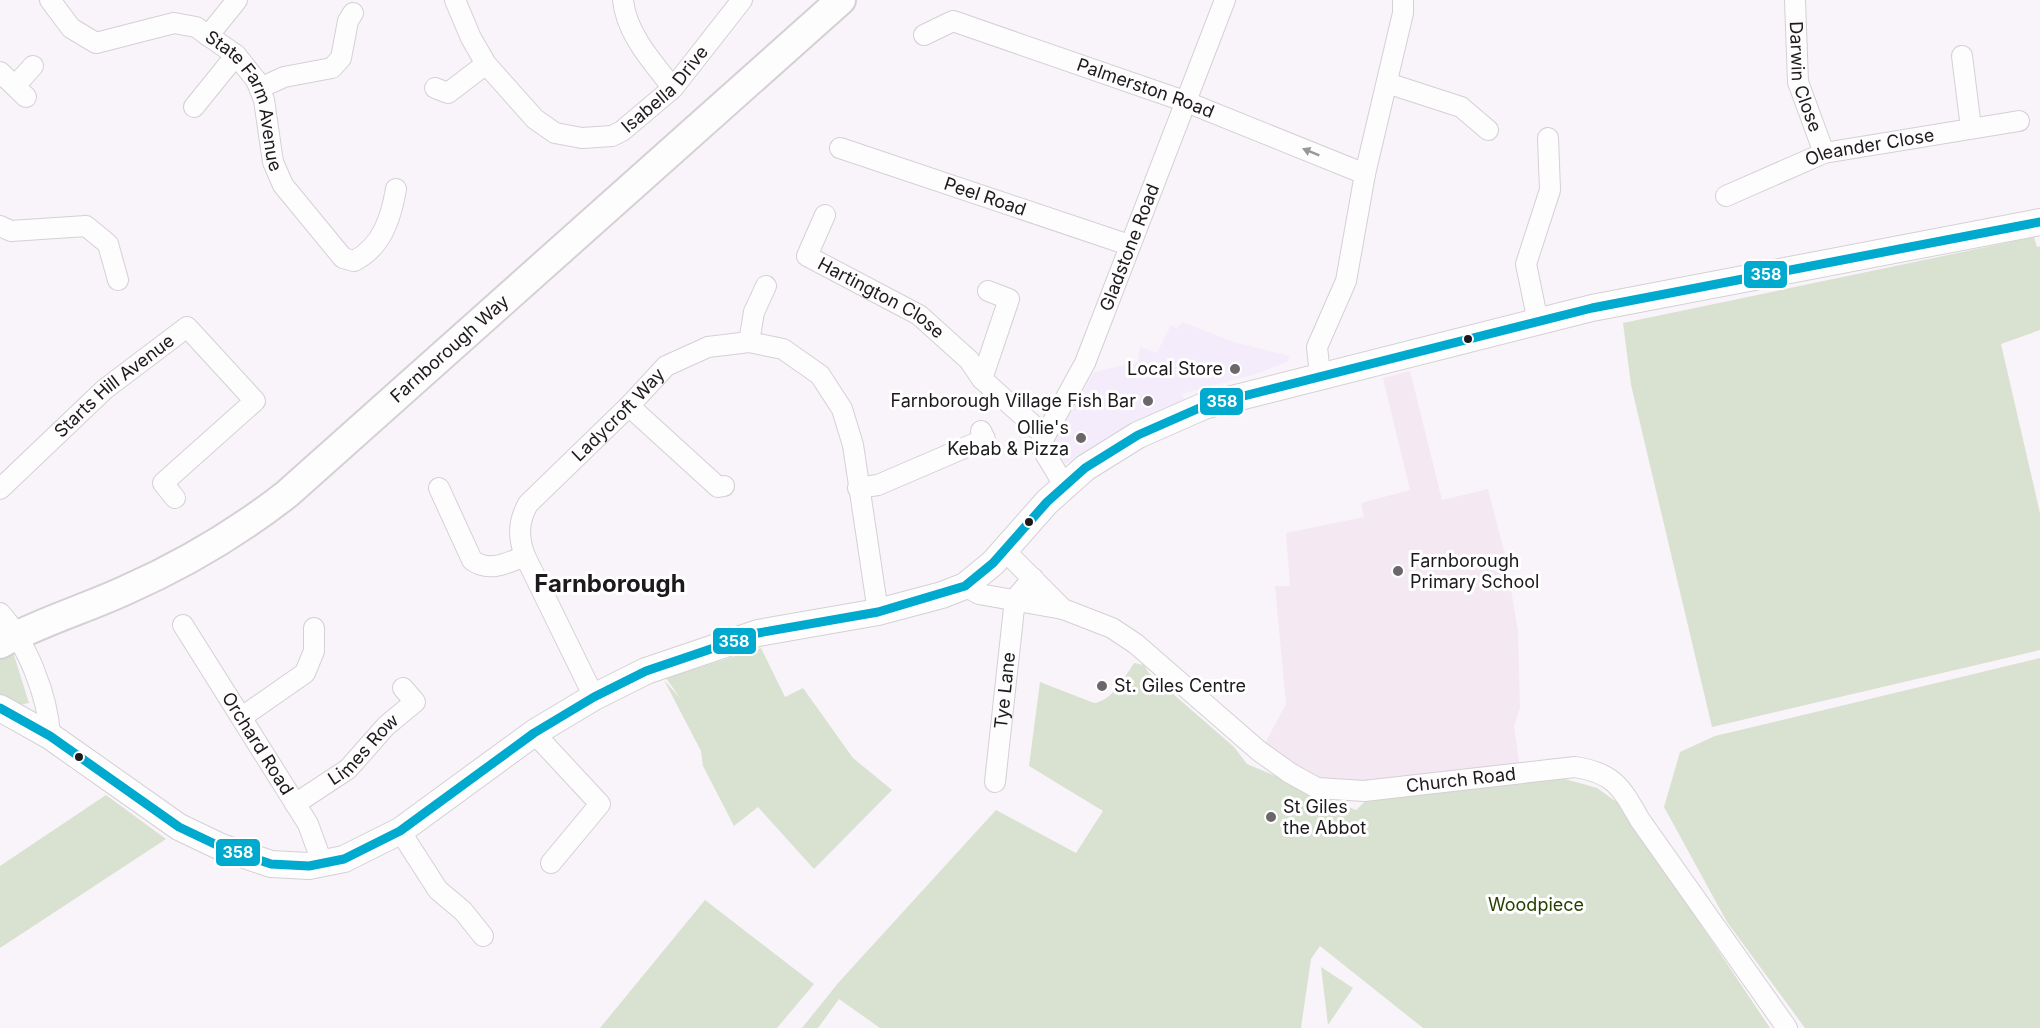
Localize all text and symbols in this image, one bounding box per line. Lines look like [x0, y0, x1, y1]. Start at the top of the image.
street label: Darwin Close [1786, 21, 1826, 135]
street label: State Farm Avenue [202, 26, 287, 174]
street label: Isabella Drive [617, 41, 712, 137]
street label: Palmerston Road [1074, 54, 1217, 122]
street label: Oleander Close [1802, 124, 1936, 170]
one-way arrow [1302, 147, 1320, 156]
street label: Peel Road [941, 173, 1029, 220]
street label: Gladstone Road [1095, 181, 1163, 314]
street label: Hartington Close [814, 253, 949, 343]
line badge: 358 [1743, 260, 1788, 289]
text: 358 [1751, 264, 1781, 284]
street label: Farnborough Way [386, 290, 513, 407]
street label: Starts Hill Avenue [50, 330, 178, 442]
unlabelled marker [1462, 333, 1474, 345]
place label: Local Store [1127, 358, 1223, 379]
marker: Local Store [1228, 362, 1242, 376]
street label: Ladycroft Way [568, 364, 669, 465]
line badge: 358 [1199, 387, 1244, 416]
place label: Farnborough Village Fish Bar [890, 390, 1136, 411]
text: 358 [1207, 391, 1237, 411]
marker: Farnborough Village Fish Bar [1141, 394, 1155, 408]
place label: Ollie's Kebab & Pizza [947, 417, 1069, 459]
marker: Ollie's Kebab & Pizza [1074, 431, 1088, 445]
unlabelled marker [1023, 516, 1035, 528]
place label: Farnborough Primary School [1410, 550, 1539, 592]
marker: Farnborough Primary School [1391, 564, 1405, 578]
district label: Farnborough [534, 569, 686, 598]
line badge: 358 [712, 627, 757, 655]
text: 358 [719, 631, 749, 651]
street label: Tye Lane [990, 651, 1019, 730]
place label: St. Giles Centre [1114, 675, 1246, 696]
marker: St. Giles Centre [1095, 679, 1109, 693]
street label: Orchard Road [218, 688, 298, 799]
street label: Limes Row [324, 709, 403, 789]
unlabelled marker [73, 751, 85, 763]
street label: Church Road [1405, 763, 1517, 796]
place label: St Giles the Abbot [1283, 796, 1366, 838]
marker: St Giles the Abbot [1264, 810, 1278, 824]
line badge: 358 [215, 838, 261, 867]
text: 358 [223, 842, 253, 862]
park label: Woodpiece [1488, 894, 1584, 915]

